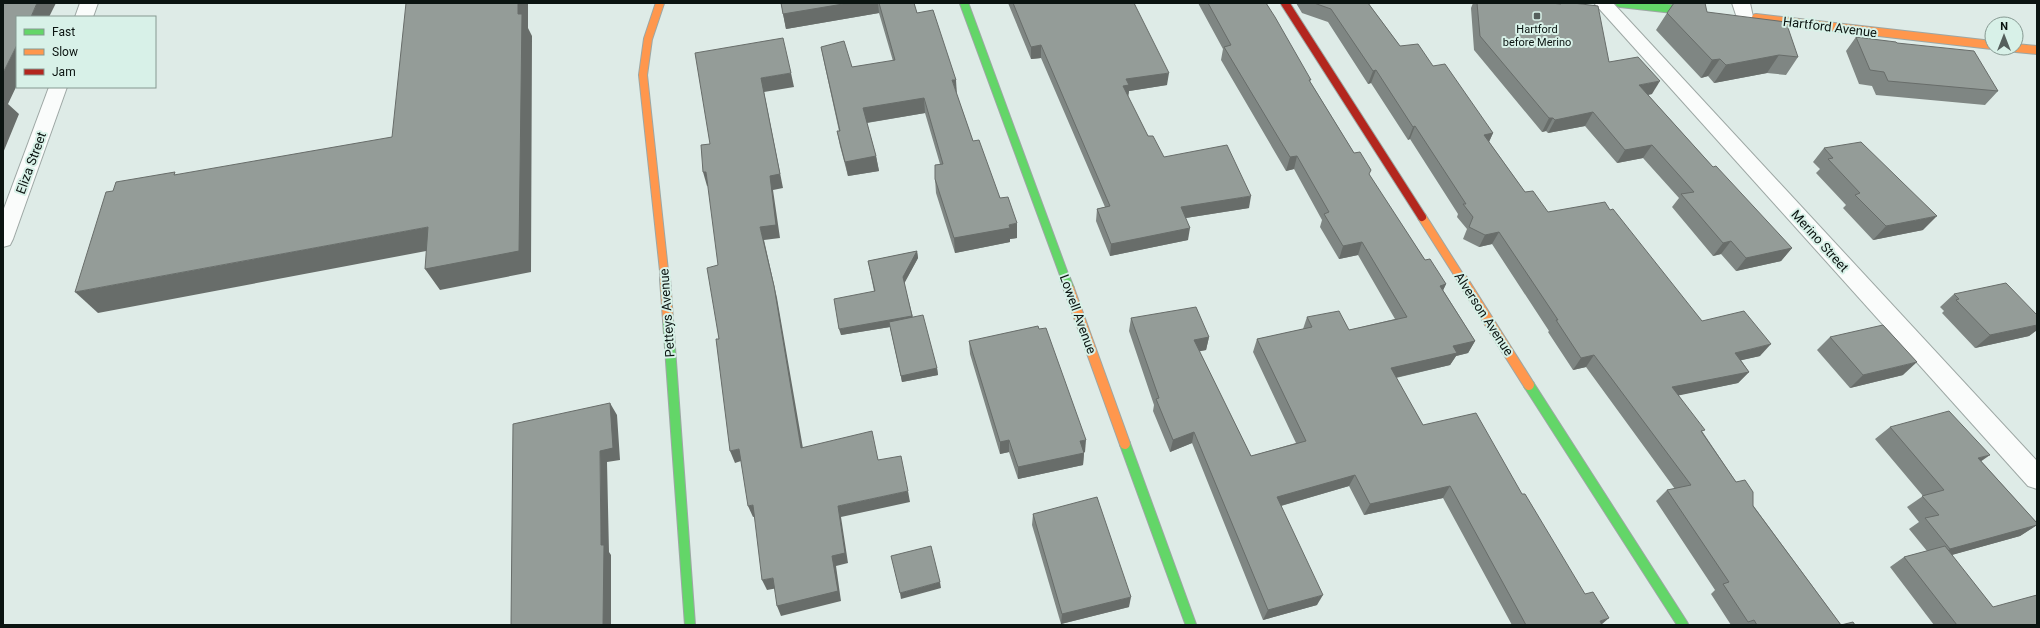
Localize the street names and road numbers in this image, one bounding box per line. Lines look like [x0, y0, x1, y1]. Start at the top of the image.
street label: Hartford Avenue [1782, 14, 1878, 40]
street label: Eliza Street [13, 130, 49, 196]
street label: Merino Street [1788, 207, 1852, 275]
street label: Petteys Avenue [656, 268, 678, 358]
street label: Alverson Avenue [1452, 270, 1517, 359]
street label: Lowell Avenue [1057, 272, 1099, 356]

